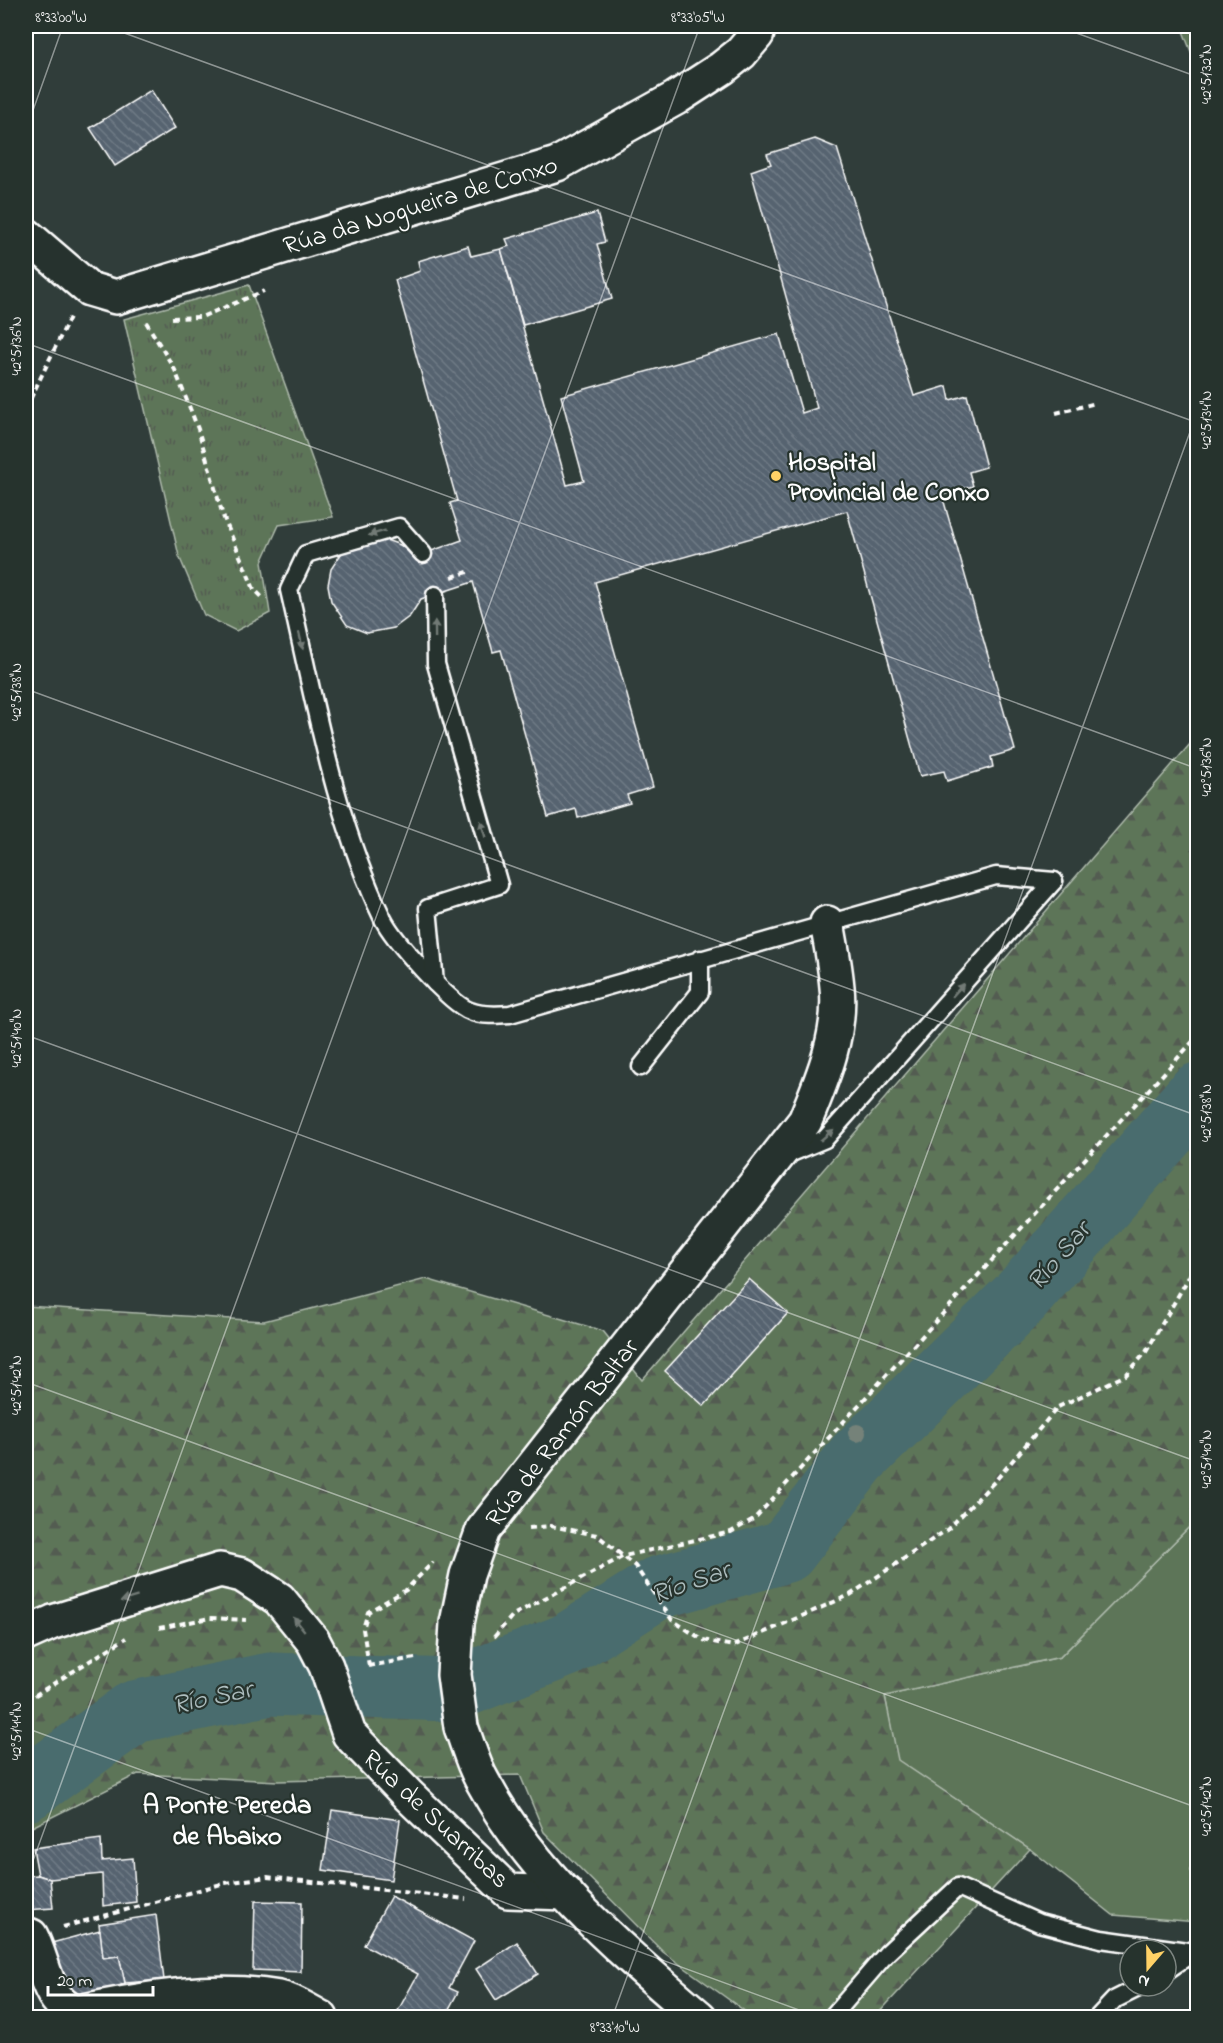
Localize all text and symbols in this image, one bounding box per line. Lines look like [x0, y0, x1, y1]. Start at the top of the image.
text: 8°33'00"W [35, 7, 87, 29]
text: 8°33'05"W [671, 7, 725, 29]
text: 42°51'32"N [1196, 44, 1218, 104]
street label: Rúa da Nogueira de Conxo [279, 147, 563, 267]
text: 42°51'36"N [6, 316, 28, 376]
text: 42°51'34"N [1196, 391, 1218, 449]
place label: Hospital Provincial de Conxo [788, 445, 990, 513]
marker: Hospital Provincial de Conxo [769, 469, 783, 483]
one-way arrow [368, 529, 386, 538]
one-way arrow [431, 620, 440, 639]
one-way arrow [297, 632, 306, 651]
text: 42°51'38"N [6, 663, 28, 721]
text: 42°51'36"N [1196, 737, 1218, 797]
one-way arrow [478, 820, 487, 838]
one-way arrow [951, 983, 964, 998]
text: 42°51'40"N [6, 1009, 28, 1067]
text: 42°51'38"N [1196, 1084, 1218, 1142]
one-way arrow [819, 1128, 835, 1141]
water label: Río Sar [1019, 1211, 1104, 1300]
street label: Rúa de Ramón Baltar [477, 1331, 650, 1536]
text: 42°51'42"N [6, 1355, 28, 1415]
text: 42°51'40"N [1196, 1430, 1218, 1488]
water label: Río Sar [646, 1551, 739, 1615]
one-way arrow [120, 1595, 138, 1604]
one-way arrow [294, 1617, 306, 1632]
water label: Río Sar [169, 1670, 260, 1726]
text: 42°51'44"N [6, 1702, 28, 1760]
street label: Rúa de Suarribas [353, 1742, 517, 1899]
text: 42°51'42"N [1196, 1776, 1218, 1836]
district label: A Ponte Pereda de Abaixo [143, 1787, 312, 1857]
north arrow [1118, 1938, 1178, 1998]
scale bar [48, 1959, 153, 1997]
text: N [1134, 1967, 1153, 1993]
text: 20 m [57, 1969, 92, 1995]
text: 8°33'10"W [590, 2017, 640, 2039]

